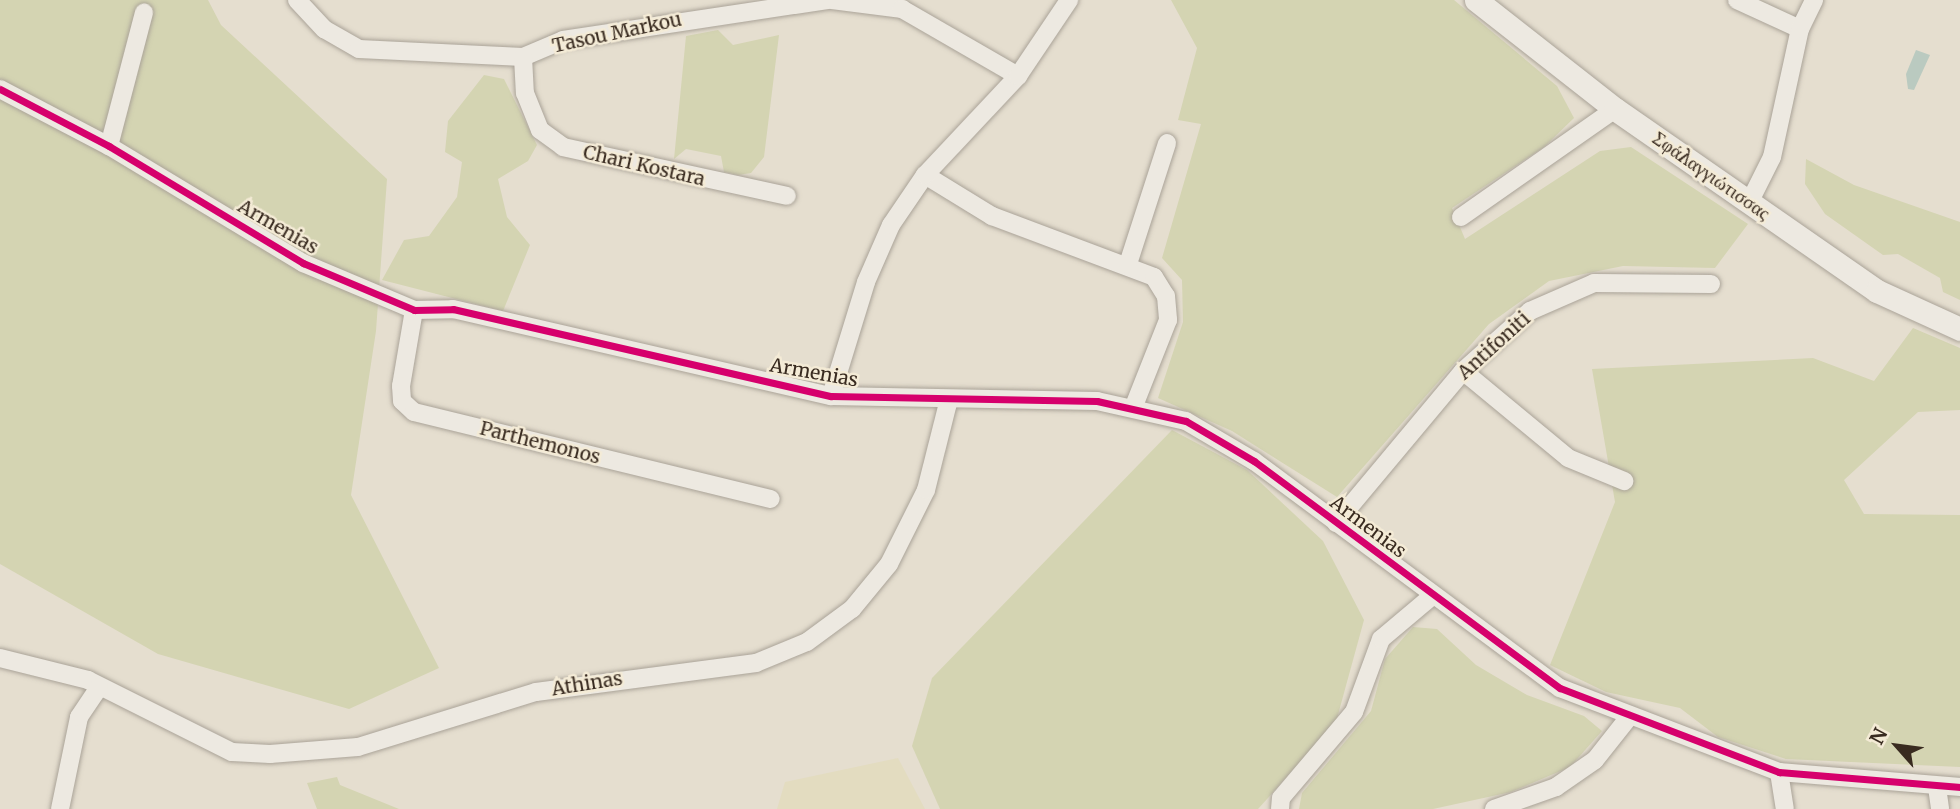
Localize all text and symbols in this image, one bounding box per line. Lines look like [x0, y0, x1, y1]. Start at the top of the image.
street label: Tasou Markou [550, 8, 684, 58]
street label: Σφάλαγγιώτισσας [1648, 127, 1774, 225]
street label: Chari Kostara [581, 141, 707, 191]
street label: Armenias [234, 195, 322, 259]
street label: Antifoniti [1453, 308, 1535, 384]
street label: Armenias [768, 354, 860, 392]
street label: Parthemonos [477, 417, 603, 469]
street label: Armenias [1326, 491, 1410, 563]
street label: Athinas [550, 667, 624, 701]
north arrow [1862, 711, 1932, 781]
text: N [1864, 724, 1893, 748]

